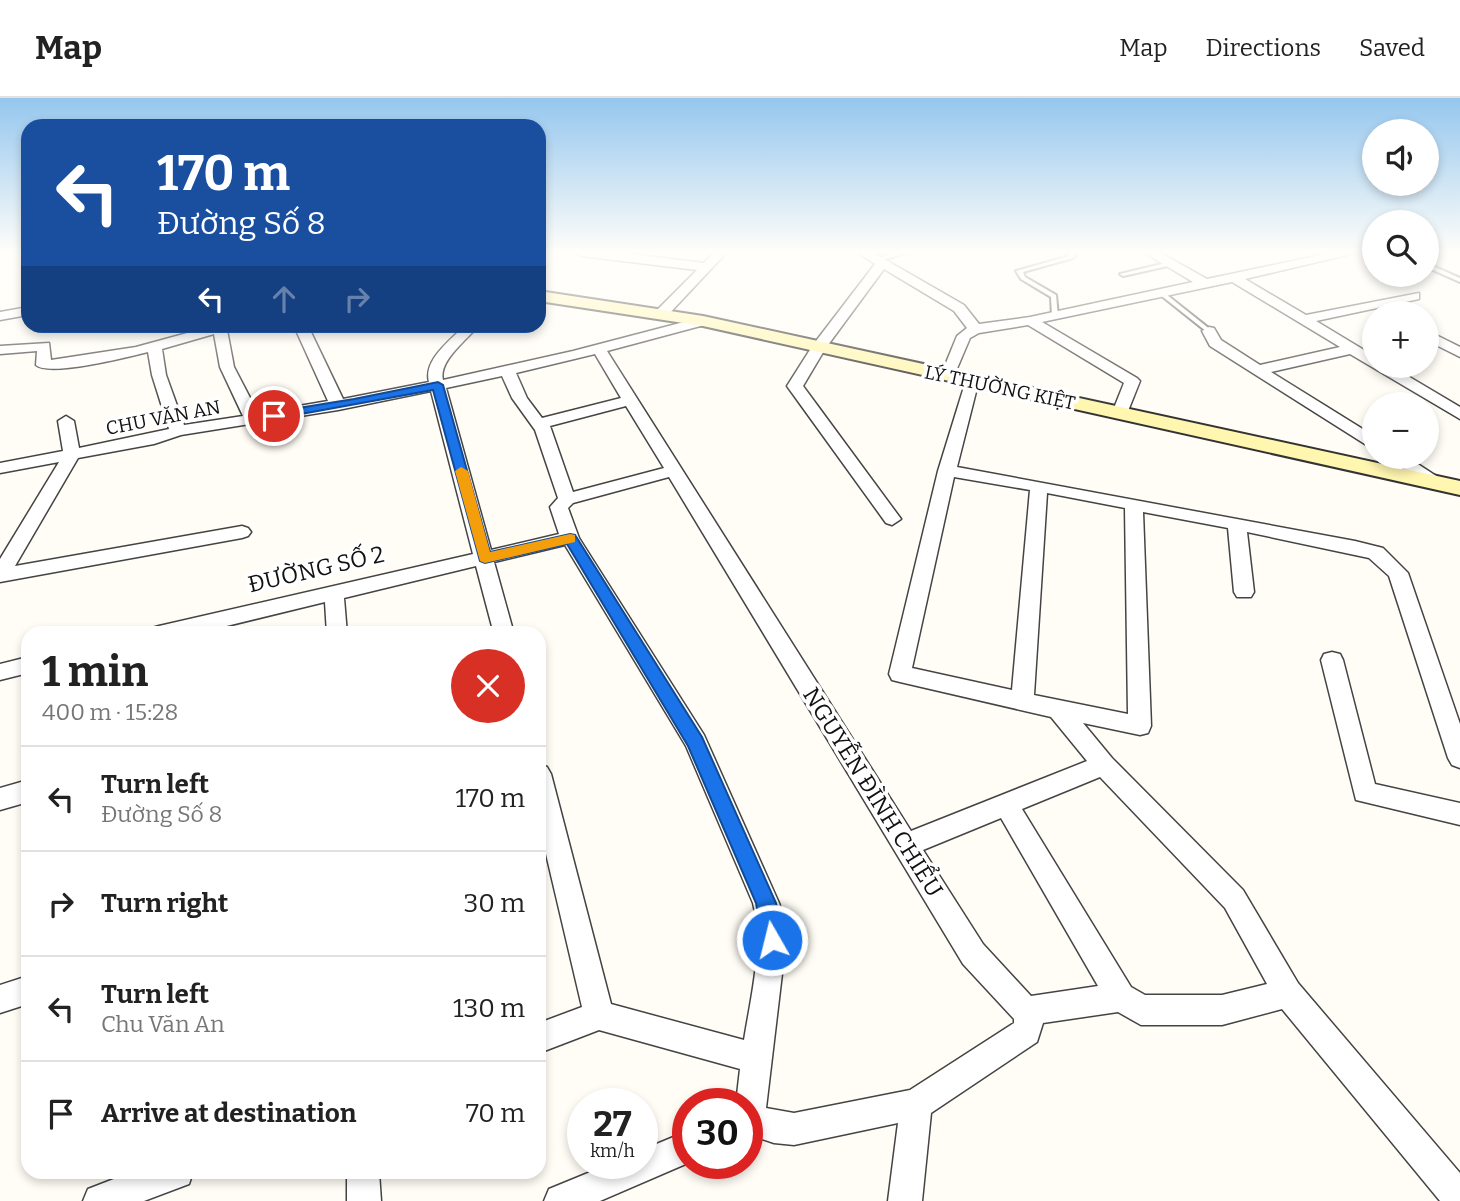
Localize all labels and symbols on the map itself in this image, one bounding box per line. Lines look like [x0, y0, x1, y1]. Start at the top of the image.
street label: LÝ THƯỜNG KIỆT [922, 360, 1077, 415]
pin [244, 386, 304, 446]
street label: CHU VĂN AN [104, 395, 222, 440]
street label: ĐƯỜNG SỐ 2 [245, 539, 387, 598]
street label: NGUYỄN ĐÌNH CHIỂU [797, 681, 950, 902]
position arrow [735, 903, 809, 977]
speed limit sign: 30 [672, 1088, 763, 1179]

